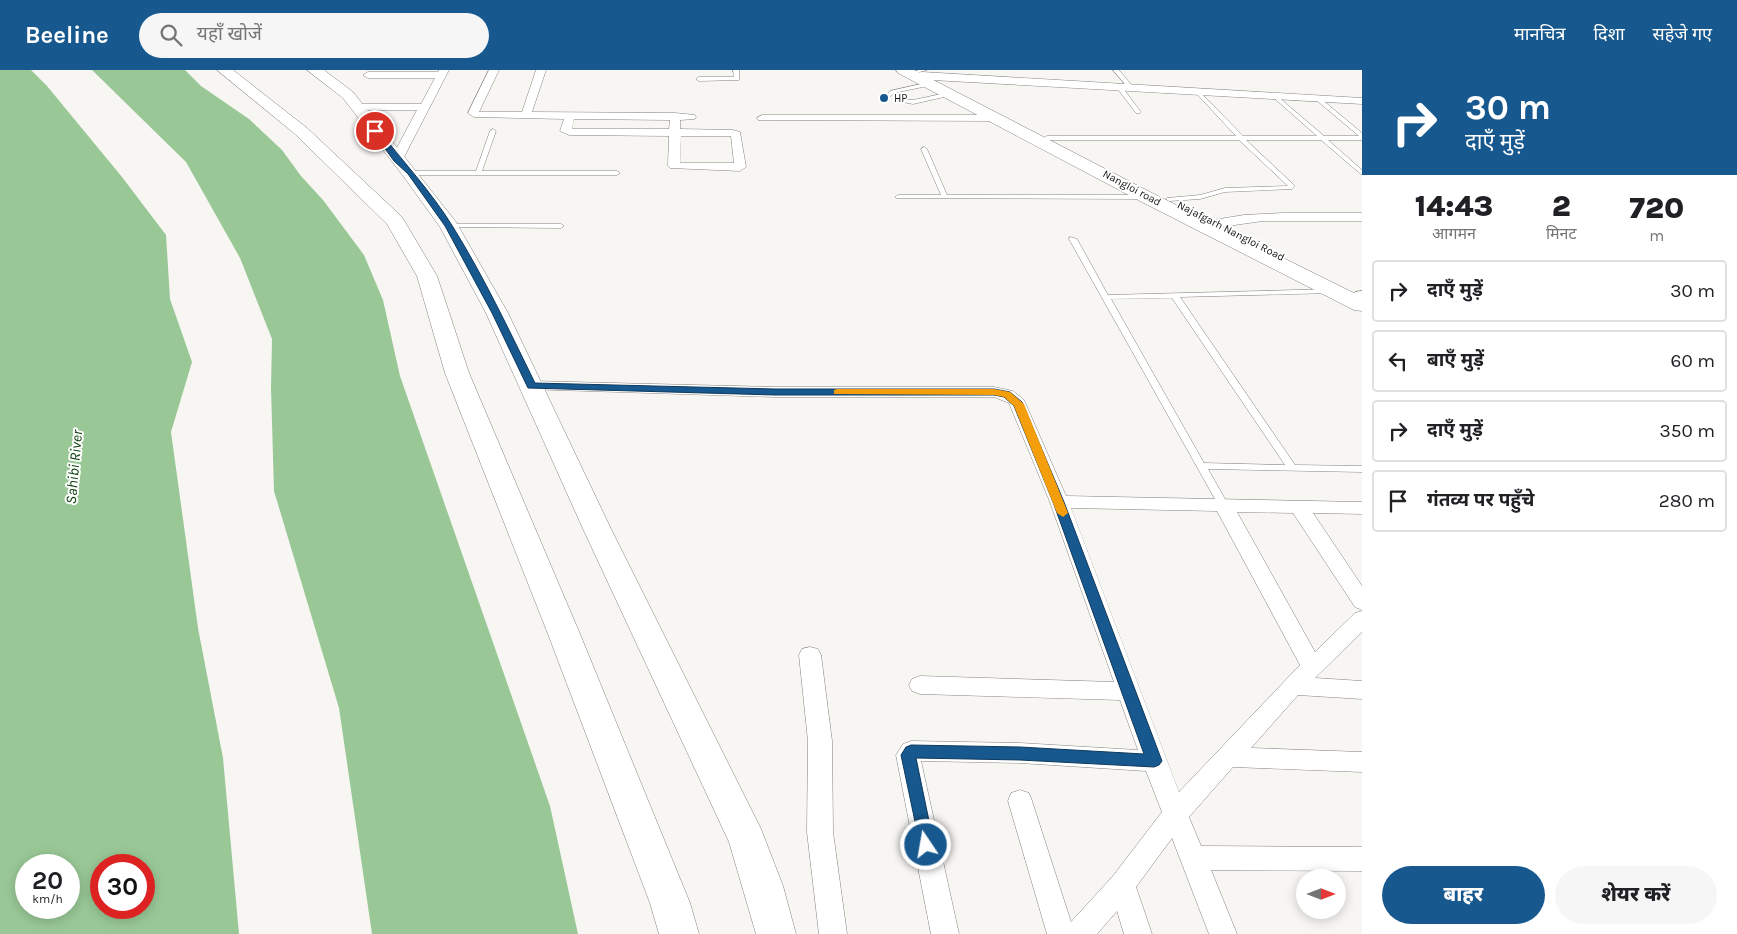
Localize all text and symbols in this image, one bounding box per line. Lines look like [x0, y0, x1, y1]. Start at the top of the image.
search box [139, 13, 489, 58]
text: Beeline [25, 21, 109, 49]
icon: search [157, 21, 185, 49]
text: यहाँ खोजें [197, 23, 262, 45]
text: मानचित्र [1514, 23, 1565, 45]
text: दिशा [1593, 23, 1625, 45]
text: सहेजे गए [1653, 23, 1712, 45]
text: 30 m [1465, 87, 1551, 128]
icon: right [1382, 90, 1447, 155]
marker: HP [878, 92, 890, 104]
place label: HP [894, 92, 907, 105]
pin [354, 110, 396, 152]
icon: arrive [361, 117, 389, 145]
text: दाएँ मुड़ें [1465, 129, 1525, 155]
street label: Nangloi road [1101, 167, 1163, 209]
text: 14:43 [1415, 188, 1493, 224]
text: 2 [1552, 188, 1571, 224]
text: 720 [1629, 190, 1684, 226]
street label: Najafgarh Nangloi Road [1175, 198, 1287, 264]
text: आगमन [1432, 224, 1476, 243]
text: मिनट [1546, 224, 1577, 243]
text: m [1649, 226, 1664, 245]
icon: right [1384, 277, 1412, 305]
text: दाएँ मुड़ें [1427, 279, 1483, 301]
text: 30 m [1670, 280, 1715, 302]
icon: left [1384, 347, 1412, 375]
text: बाएँ मुड़ें [1427, 349, 1484, 371]
text: 60 m [1671, 350, 1715, 372]
icon: right [1384, 417, 1412, 445]
text: दाएँ मुड़ें [1427, 419, 1483, 441]
text: 350 m [1659, 420, 1715, 442]
water label: Sahibi River [62, 428, 86, 505]
icon: arrive [1384, 487, 1412, 515]
text: गंतव्य पर पहुँचे [1427, 489, 1534, 511]
text: 280 m [1659, 490, 1715, 512]
position arrow [899, 818, 951, 870]
speed limit sign: 30 [90, 854, 155, 919]
text: 20 [32, 866, 63, 895]
button: बाहर [1382, 866, 1545, 924]
button: शेयर करें [1555, 866, 1717, 924]
north arrow [1296, 869, 1346, 919]
map controls [1296, 869, 1346, 919]
text: km/h [32, 892, 63, 906]

